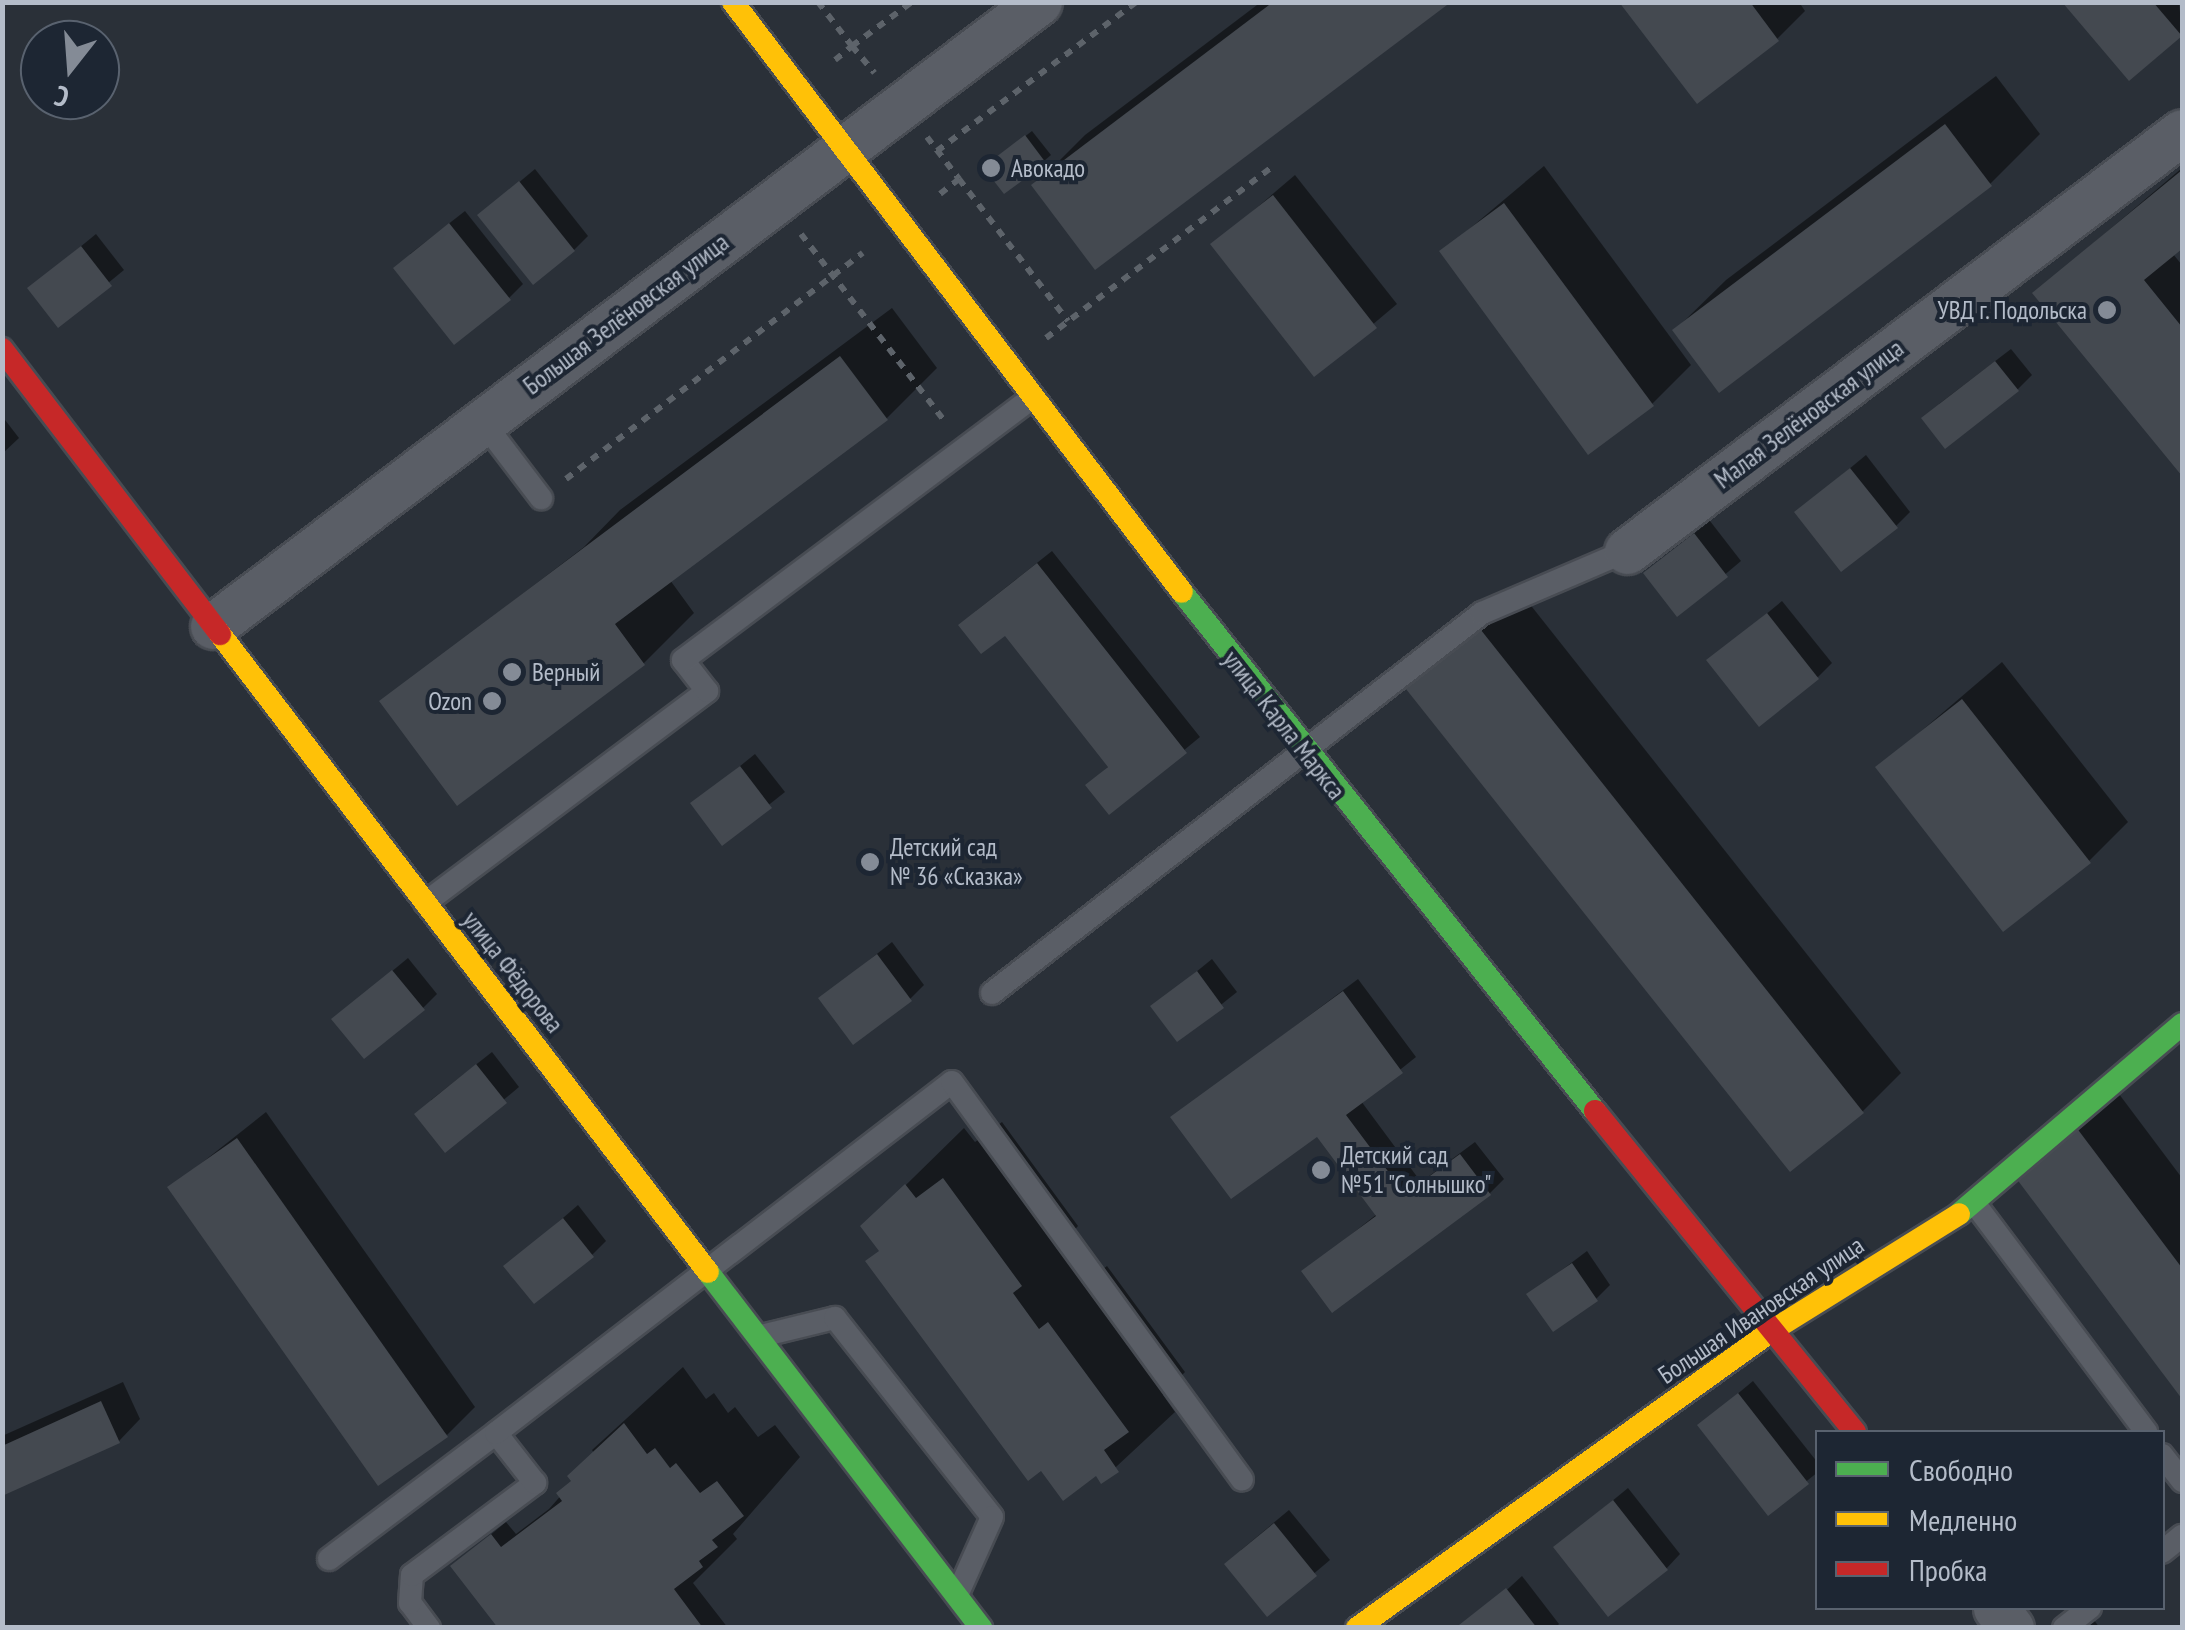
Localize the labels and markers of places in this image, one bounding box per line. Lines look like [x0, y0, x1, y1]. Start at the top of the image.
place label: Авокадо [1011, 153, 1085, 183]
marker: Авокадо [980, 157, 1002, 179]
place label: УВД г. Подольска [1936, 295, 2087, 325]
marker: УВД г. Подольска [2096, 299, 2118, 321]
place label: Верный [532, 657, 600, 687]
marker: Верный [501, 661, 523, 683]
place label: Ozon [428, 686, 472, 716]
marker: Ozon [481, 690, 503, 712]
place label: Детский сад № 36 «Сказка» [890, 833, 1023, 892]
marker: Детский сад № 36 «Сказка» [859, 851, 881, 873]
place label: Детский сад №51 "Солнышко" [1341, 1141, 1493, 1200]
marker: Детский сад №51 "Солнышко" [1310, 1159, 1332, 1181]

